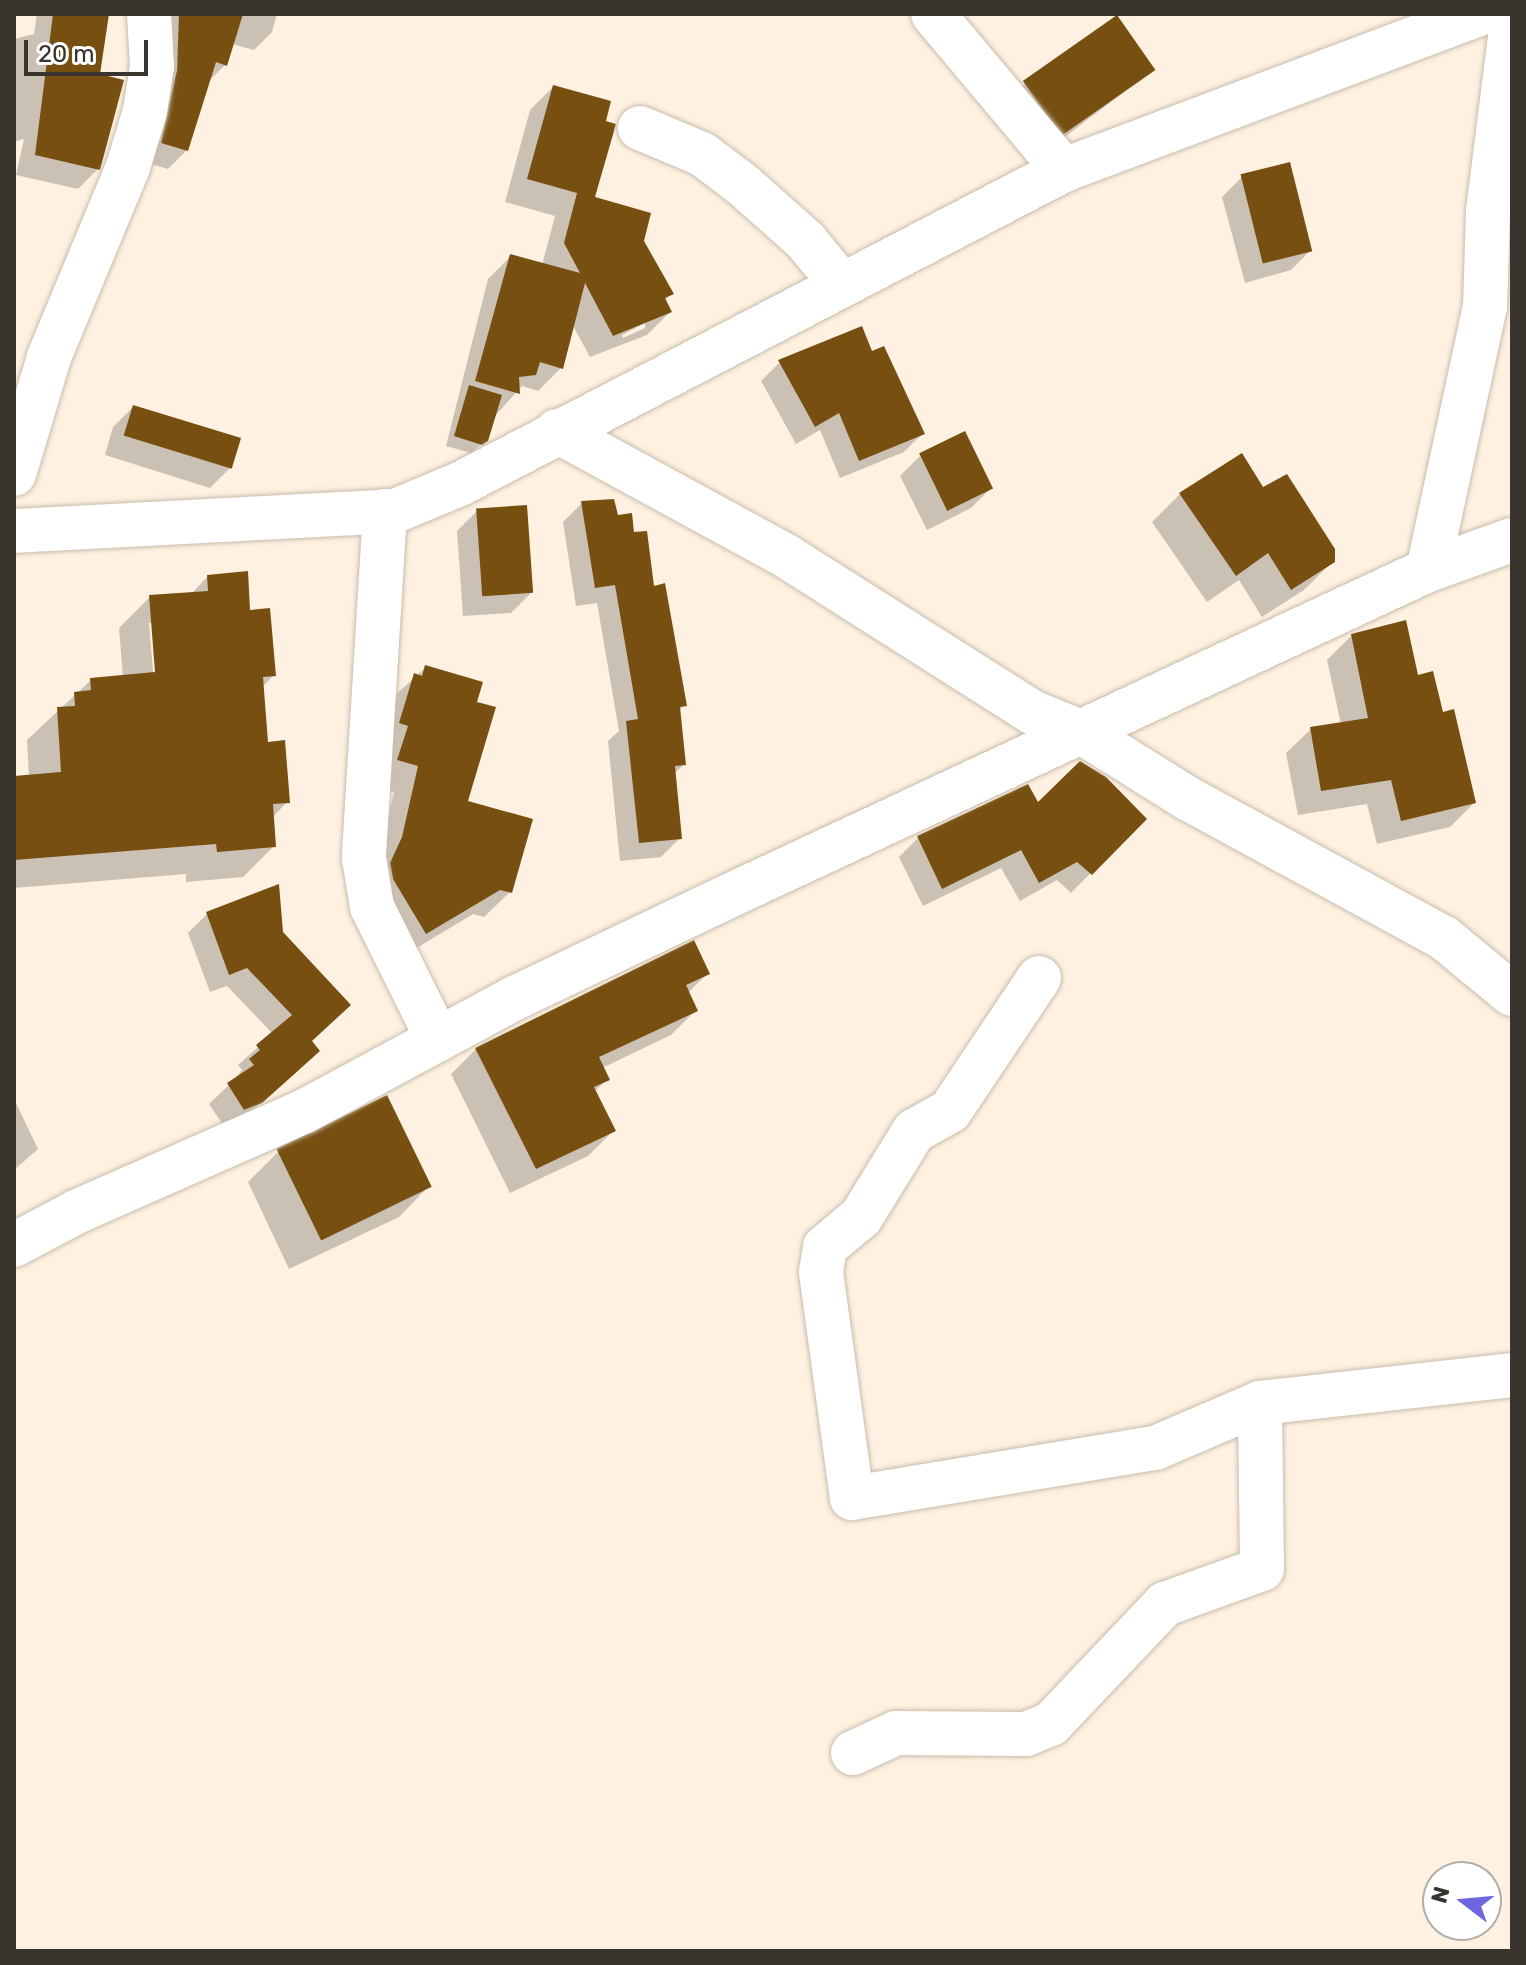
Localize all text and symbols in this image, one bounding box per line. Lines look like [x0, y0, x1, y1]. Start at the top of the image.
scale bar [28, 24, 152, 74]
text: 20 m [38, 40, 95, 68]
north arrow [1422, 1861, 1502, 1941]
text: N [1425, 1883, 1456, 1906]

